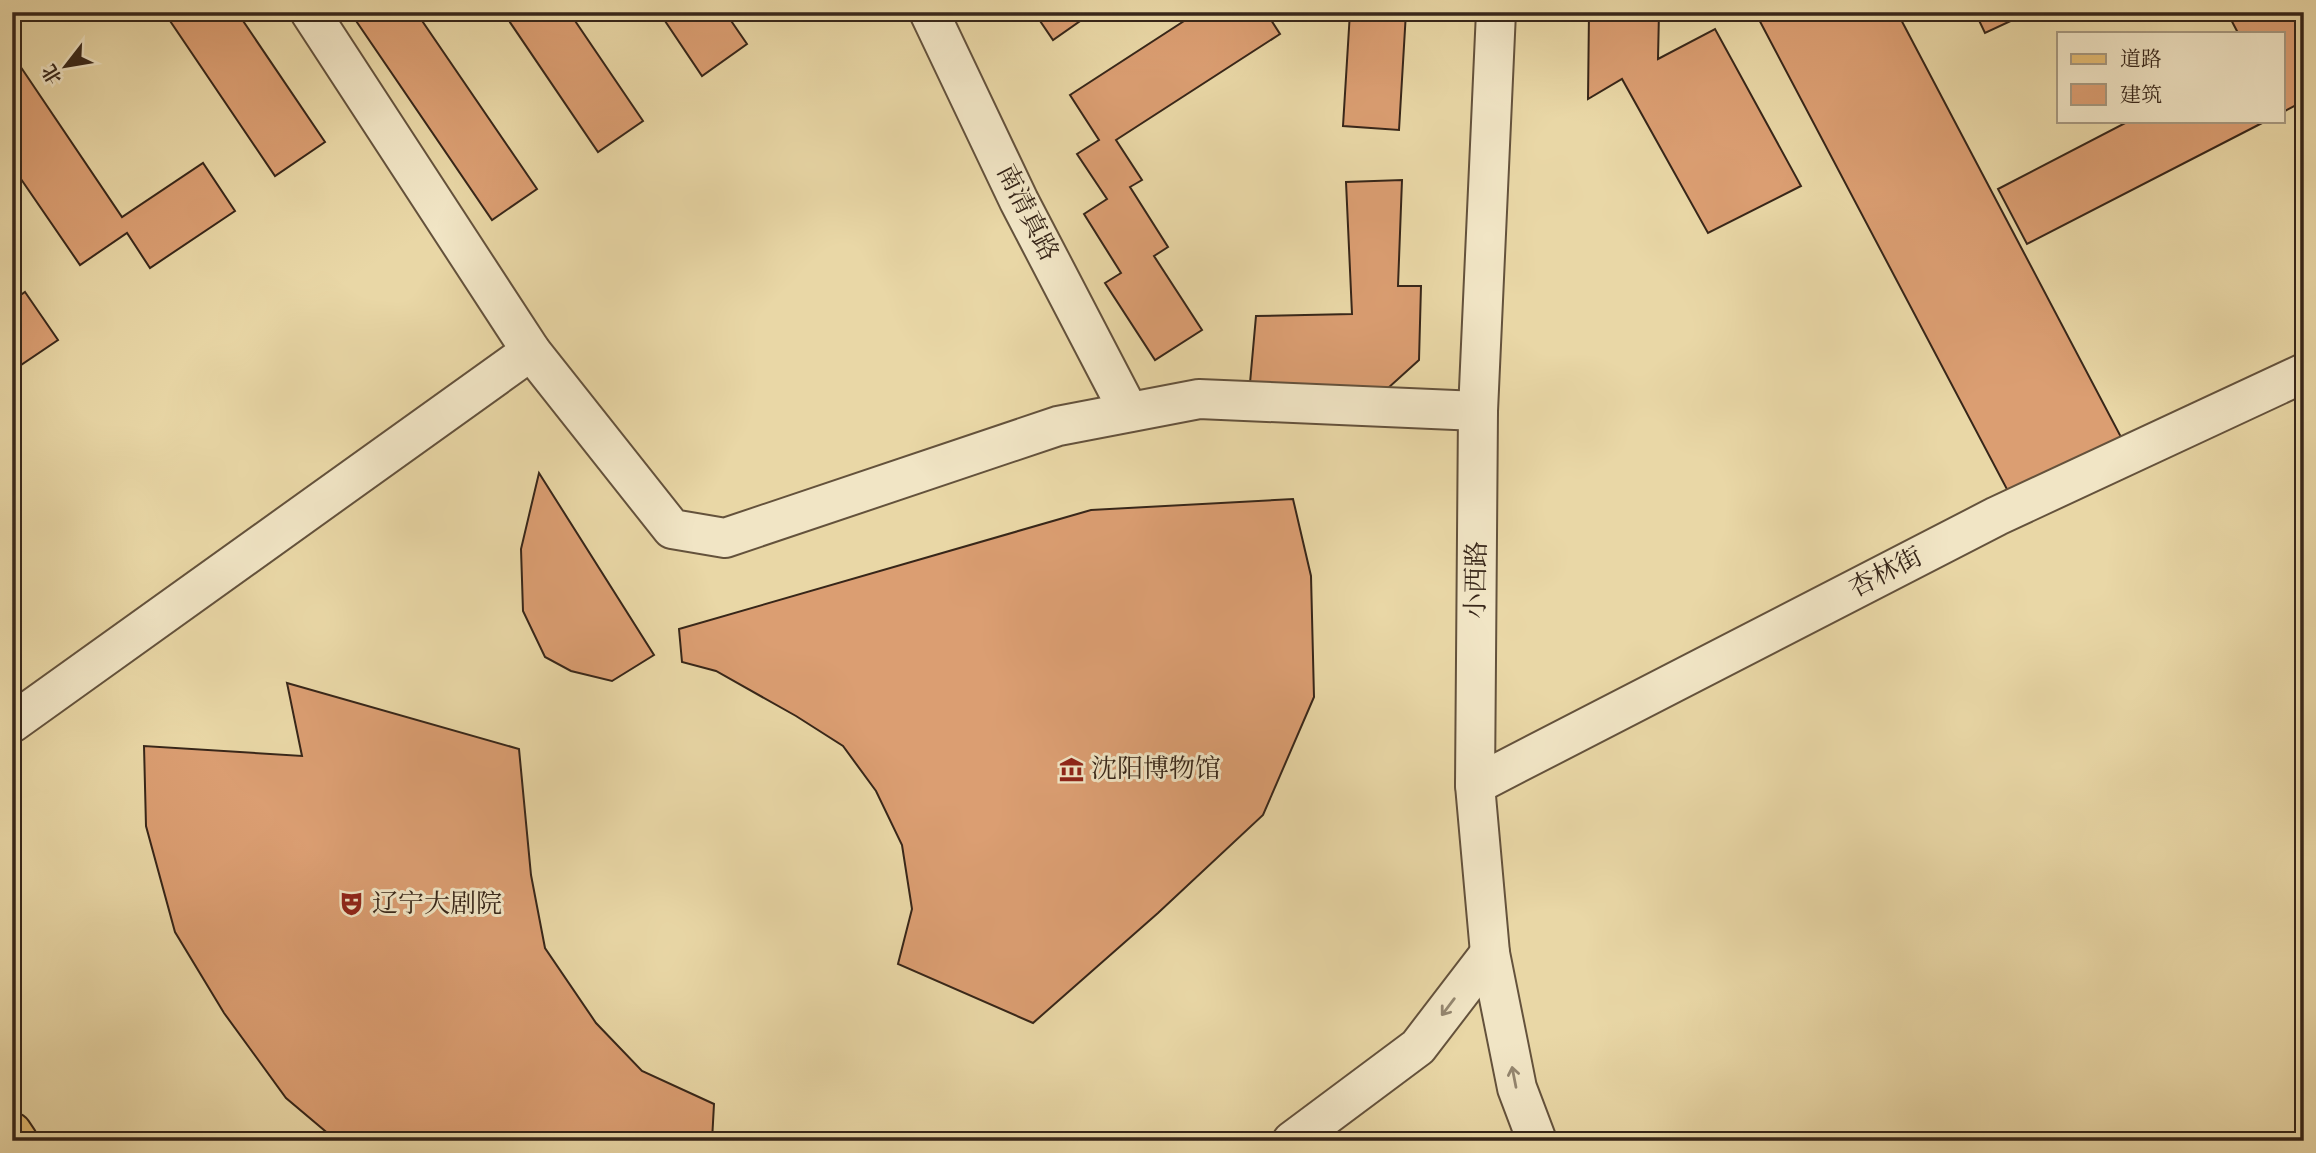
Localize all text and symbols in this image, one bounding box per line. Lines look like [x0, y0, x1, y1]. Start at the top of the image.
north arrow [32, 32, 102, 102]
legend [2057, 32, 2284, 122]
text: 道路 [2120, 47, 2162, 73]
text: 北 [38, 60, 67, 88]
text: 建筑 [2120, 83, 2162, 109]
street label: 南清真路 [989, 159, 1065, 267]
street label: 小西路 [1460, 541, 1494, 619]
street label: 杏林街 [1844, 541, 1928, 605]
place label: 沈阳博物馆 [1091, 753, 1221, 786]
museum icon: 沈阳博物馆 [1057, 755, 1085, 783]
place label: 辽宁大剧院 [372, 888, 502, 921]
theatre icon: 辽宁大剧院 [338, 890, 366, 918]
one-way arrow [1441, 997, 1456, 1016]
one-way arrow [1507, 1066, 1521, 1089]

